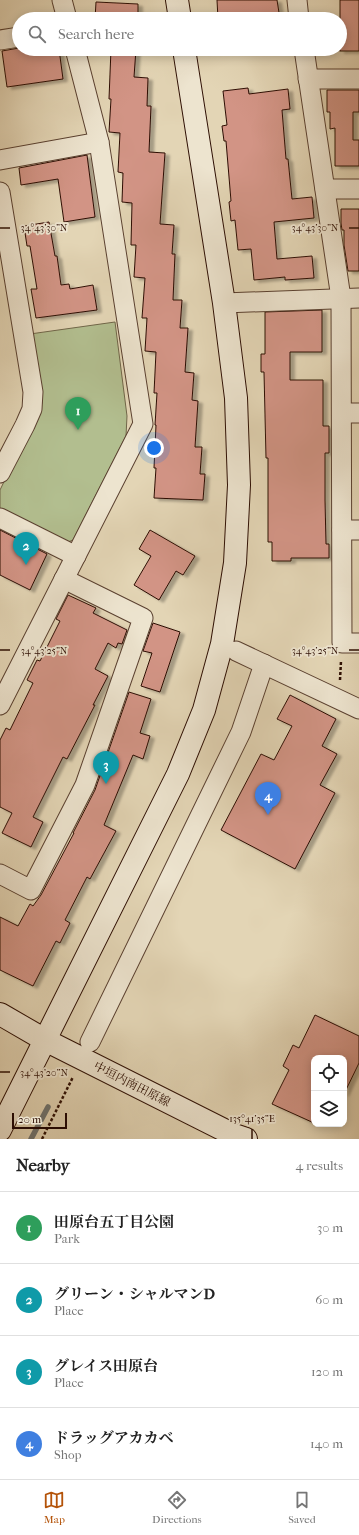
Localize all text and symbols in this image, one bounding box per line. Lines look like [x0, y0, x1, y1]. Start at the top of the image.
search box [12, 12, 347, 56]
icon: search [26, 23, 48, 45]
text: Search here [58, 25, 134, 43]
text: 34°43'30"N [21, 222, 68, 234]
text: 34°43'30"N [292, 222, 339, 234]
pin: 1 [65, 397, 91, 430]
your location [144, 438, 164, 458]
pin: 2 [13, 532, 39, 565]
text: 34°43'25"N [21, 645, 68, 657]
text: 34°43'25"N [292, 645, 339, 657]
pin: 3 [93, 751, 119, 784]
pin: 4 [255, 782, 281, 815]
map controls [311, 1055, 347, 1127]
button: locate [311, 1055, 347, 1091]
street label: 中垣内南田原線 [91, 1059, 173, 1109]
text: 34°43'20"N [20, 1067, 68, 1079]
button: layers [311, 1091, 347, 1127]
scale bar [12, 1111, 67, 1130]
text: 20 m [18, 1113, 41, 1126]
text: 135°41'35"E [229, 1113, 275, 1125]
text: Nearby [16, 1155, 70, 1175]
text: 4 results [296, 1158, 343, 1173]
text: 田原台五丁目公園 [54, 1213, 174, 1231]
text: 1 [27, 1220, 31, 1235]
text: 30 m [317, 1220, 343, 1235]
text: Park [54, 1231, 80, 1246]
text: グリーン・シャルマンD [54, 1285, 215, 1303]
text: 2 [26, 1292, 32, 1307]
text: 60 m [315, 1292, 343, 1307]
text: Place [54, 1303, 84, 1318]
text: グレイス田原台 [54, 1357, 158, 1375]
text: 3 [26, 1364, 32, 1379]
text: 120 m [311, 1364, 343, 1379]
text: Place [54, 1375, 84, 1390]
text: ドラッグアカカベ [54, 1429, 174, 1447]
text: 4 [25, 1436, 33, 1451]
text: 140 m [310, 1436, 343, 1451]
text: Shop [54, 1447, 82, 1462]
tab: Map [43, 1489, 65, 1526]
tab: Directions [152, 1489, 202, 1526]
tab: Saved [288, 1489, 316, 1526]

